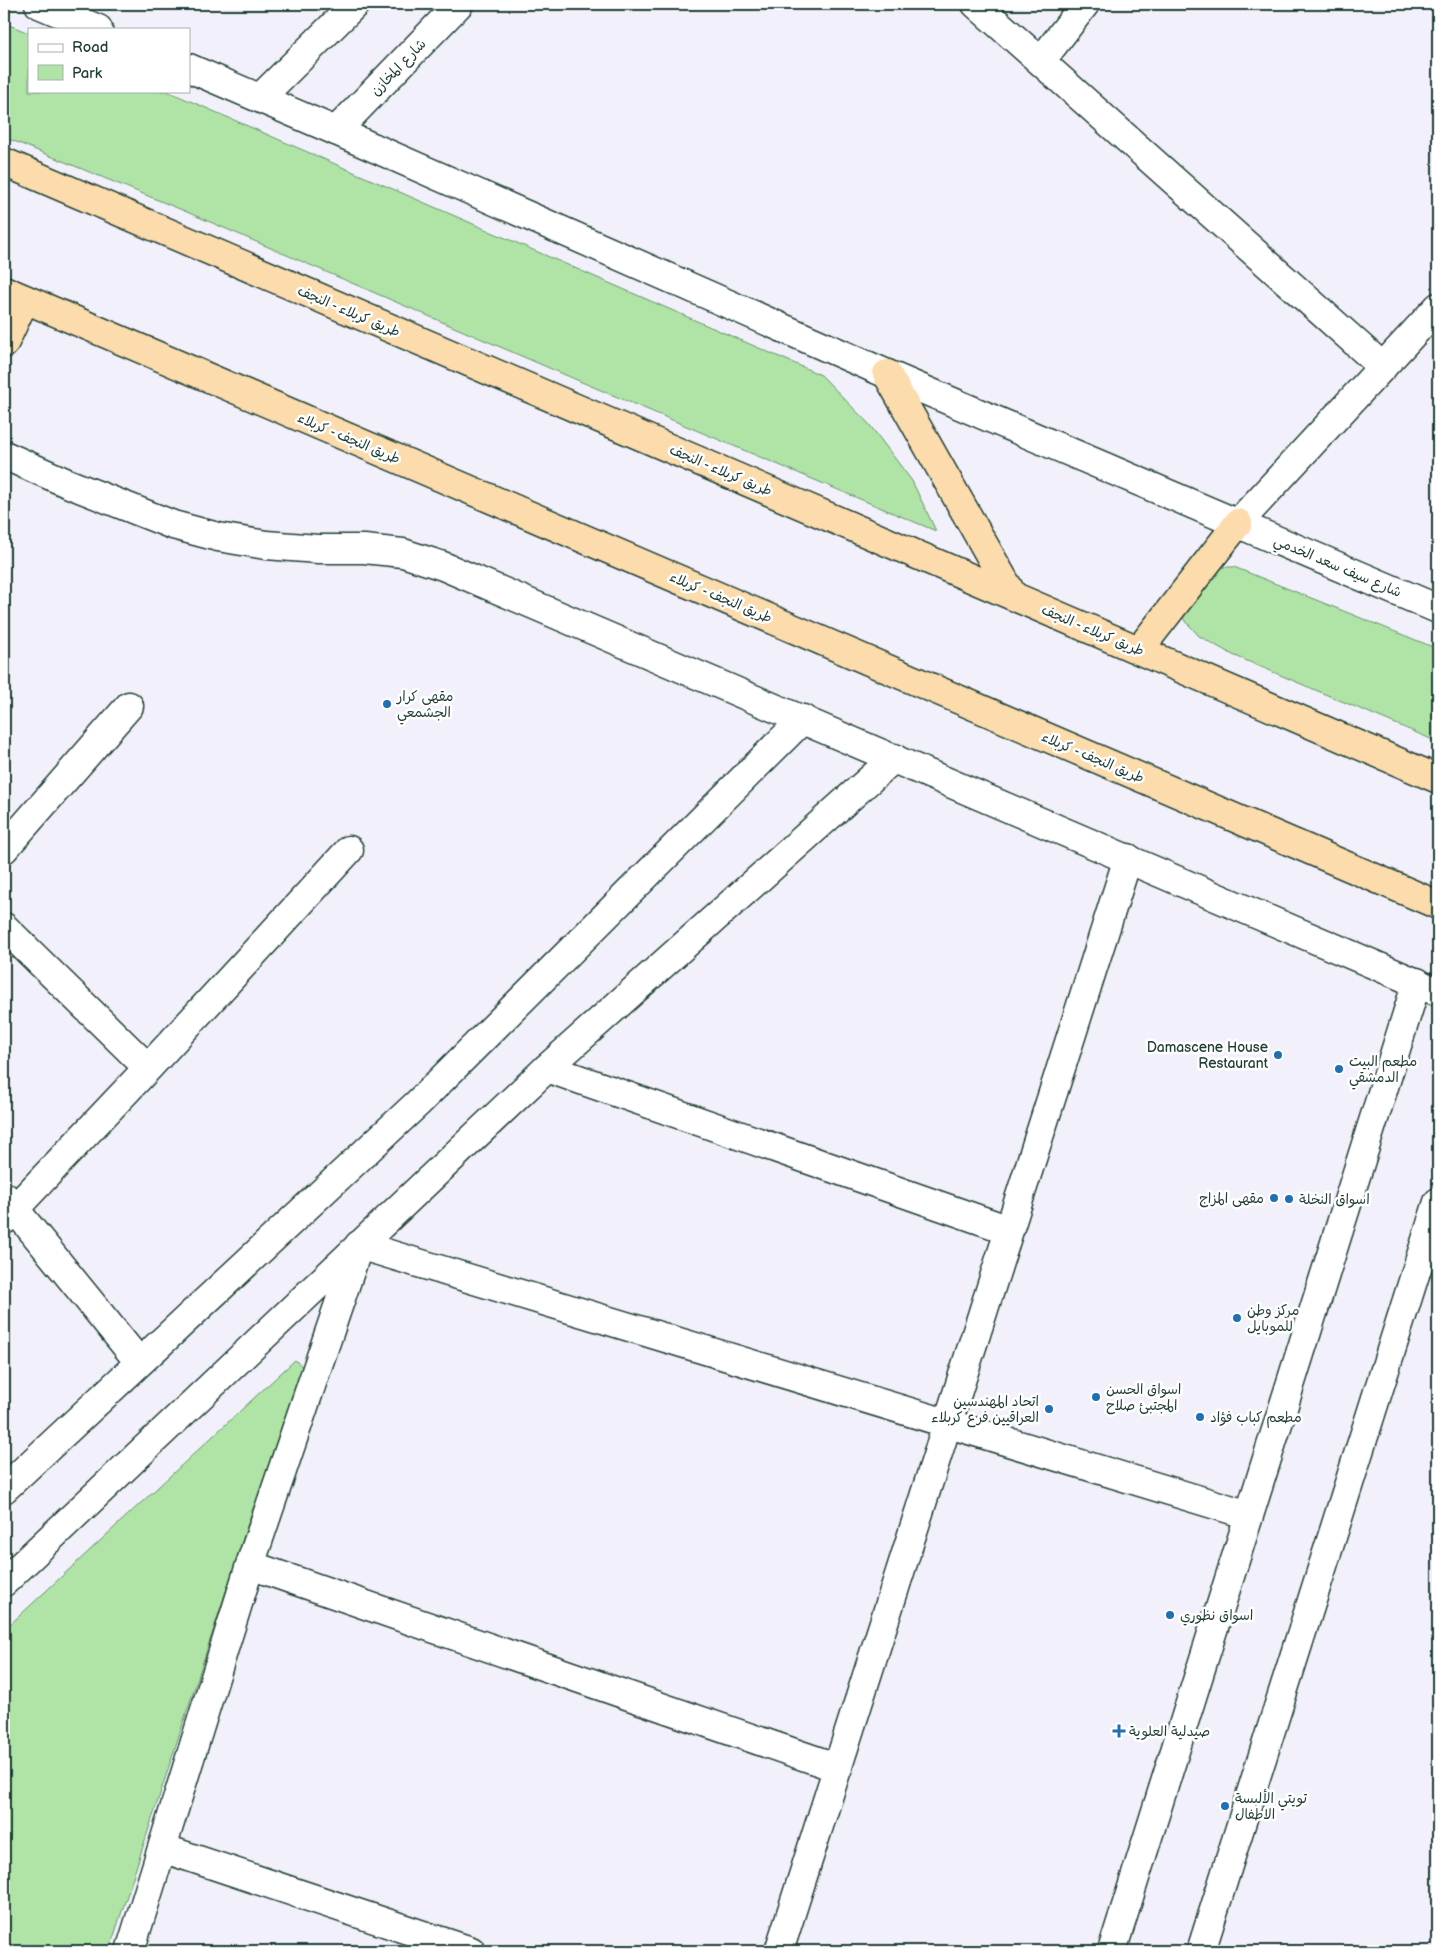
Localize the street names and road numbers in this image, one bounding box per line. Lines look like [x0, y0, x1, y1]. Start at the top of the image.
street label: شارع المخازن [367, 35, 430, 100]
street label: طريق كربلاء - النجف [295, 282, 403, 341]
street label: طريق النجف - كربلاء [295, 409, 403, 468]
street label: طريق كربلاء - النجف [667, 441, 775, 500]
street label: شارع سيف سعد الخدمي [1270, 532, 1404, 605]
street label: طريق النجف - كربلاء [667, 568, 775, 627]
street label: طريق كربلاء - النجف [1039, 601, 1147, 660]
street label: طريق النجف - كربلاء [1039, 728, 1147, 787]

